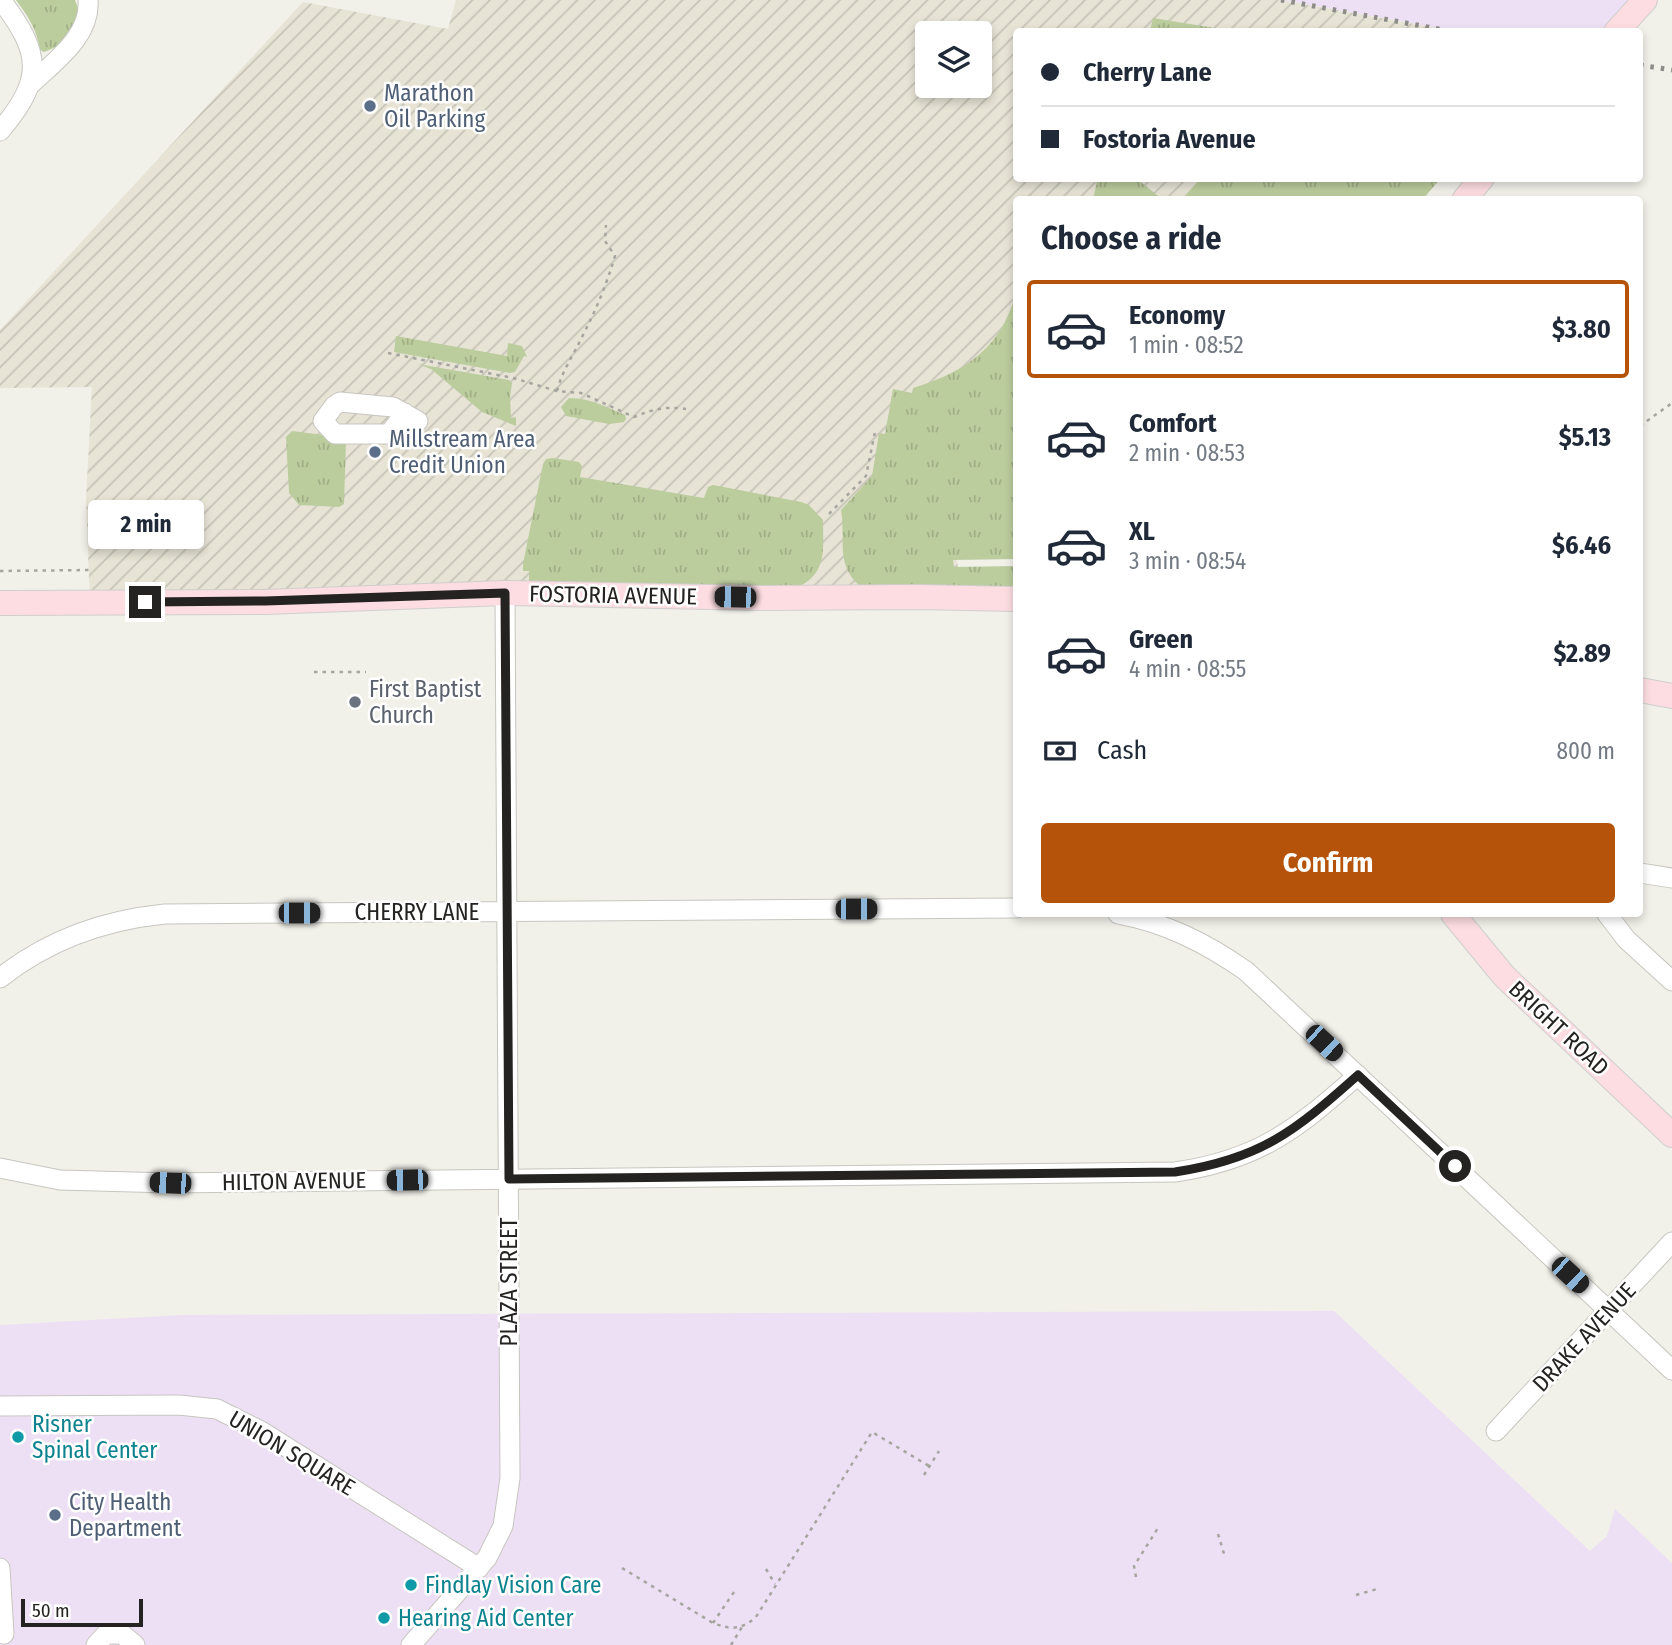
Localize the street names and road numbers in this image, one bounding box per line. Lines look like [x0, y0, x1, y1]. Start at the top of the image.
street label: FOSTORIA AVENUE [529, 580, 697, 610]
street label: CHERRY LANE [355, 898, 479, 926]
street label: BRIGHT ROAD [1503, 975, 1615, 1081]
street label: HILTON AVENUE [222, 1166, 366, 1196]
street label: PLAZA STREET [495, 1217, 523, 1346]
street label: DRAKE AVENUE [1526, 1277, 1642, 1397]
street label: UNION SQUARE [224, 1404, 360, 1502]

